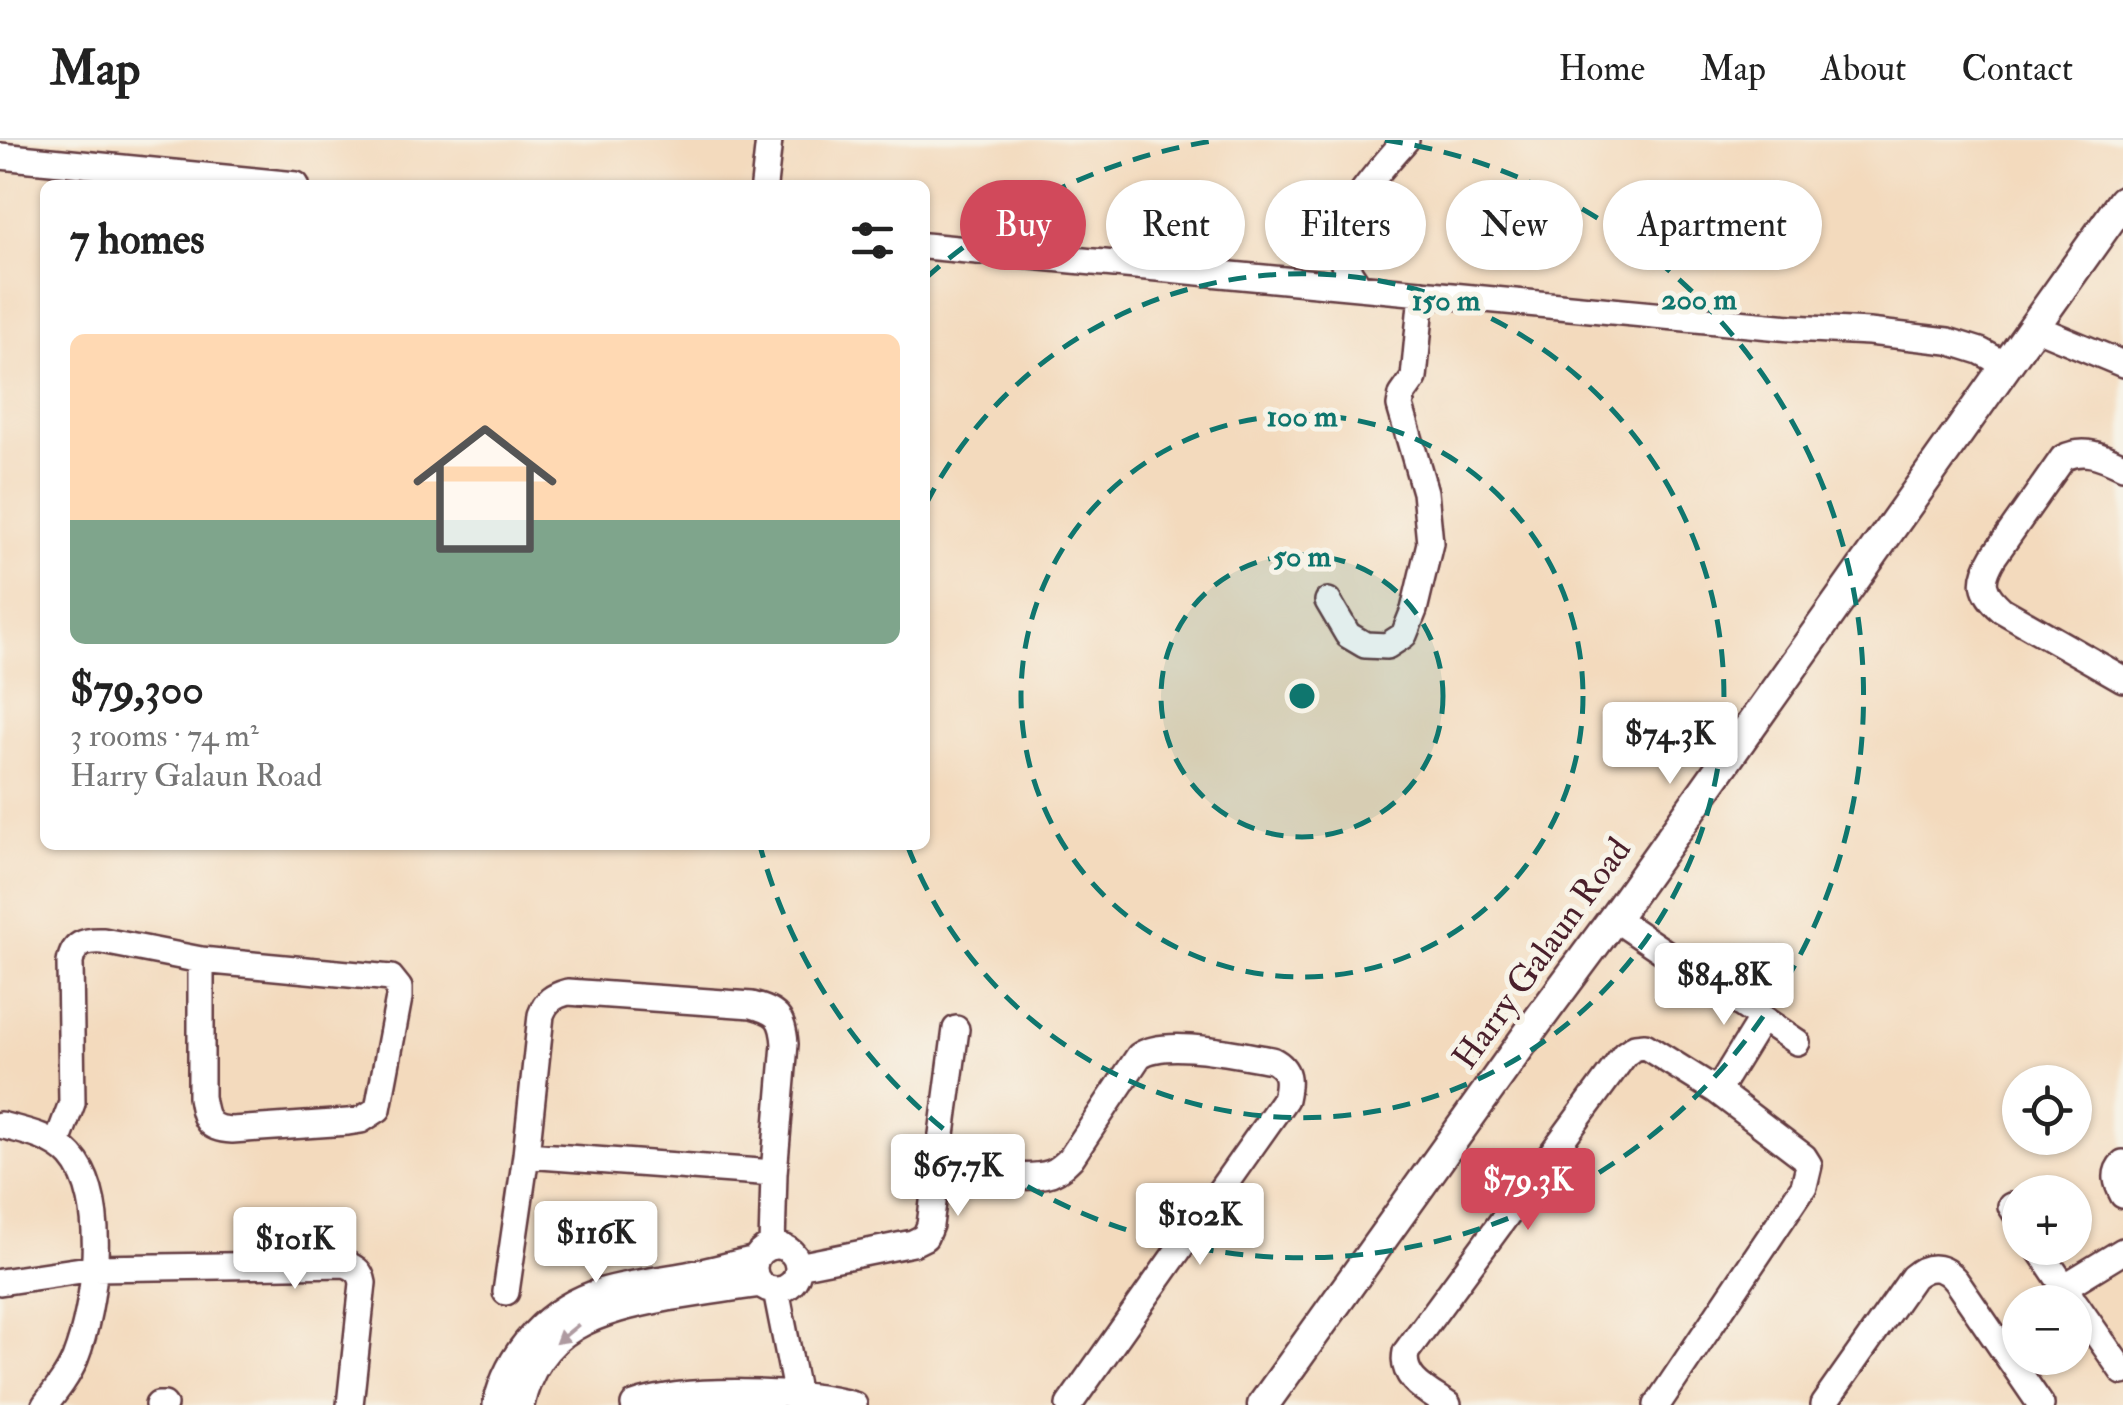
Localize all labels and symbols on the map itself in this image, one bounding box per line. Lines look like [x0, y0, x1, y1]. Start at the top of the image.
text: 200 m [1661, 281, 1737, 318]
text: 150 m [1412, 282, 1481, 319]
text: 100 m [1267, 398, 1338, 435]
text: 50 m [1273, 538, 1332, 575]
centre of rings [1284, 678, 1320, 714]
pin: $74.3K [1589, 702, 1751, 787]
street label: Harry Galaun Road [1443, 829, 1641, 1078]
pin: $84.8K [1643, 943, 1805, 1028]
pin: $67.7K [877, 1134, 1039, 1219]
pin: $79.3K [1447, 1148, 1609, 1233]
pin: $102K [1130, 1183, 1270, 1268]
pin: $116K [526, 1201, 666, 1286]
pin: $101K [225, 1207, 365, 1292]
one-way arrow [555, 1323, 580, 1344]

